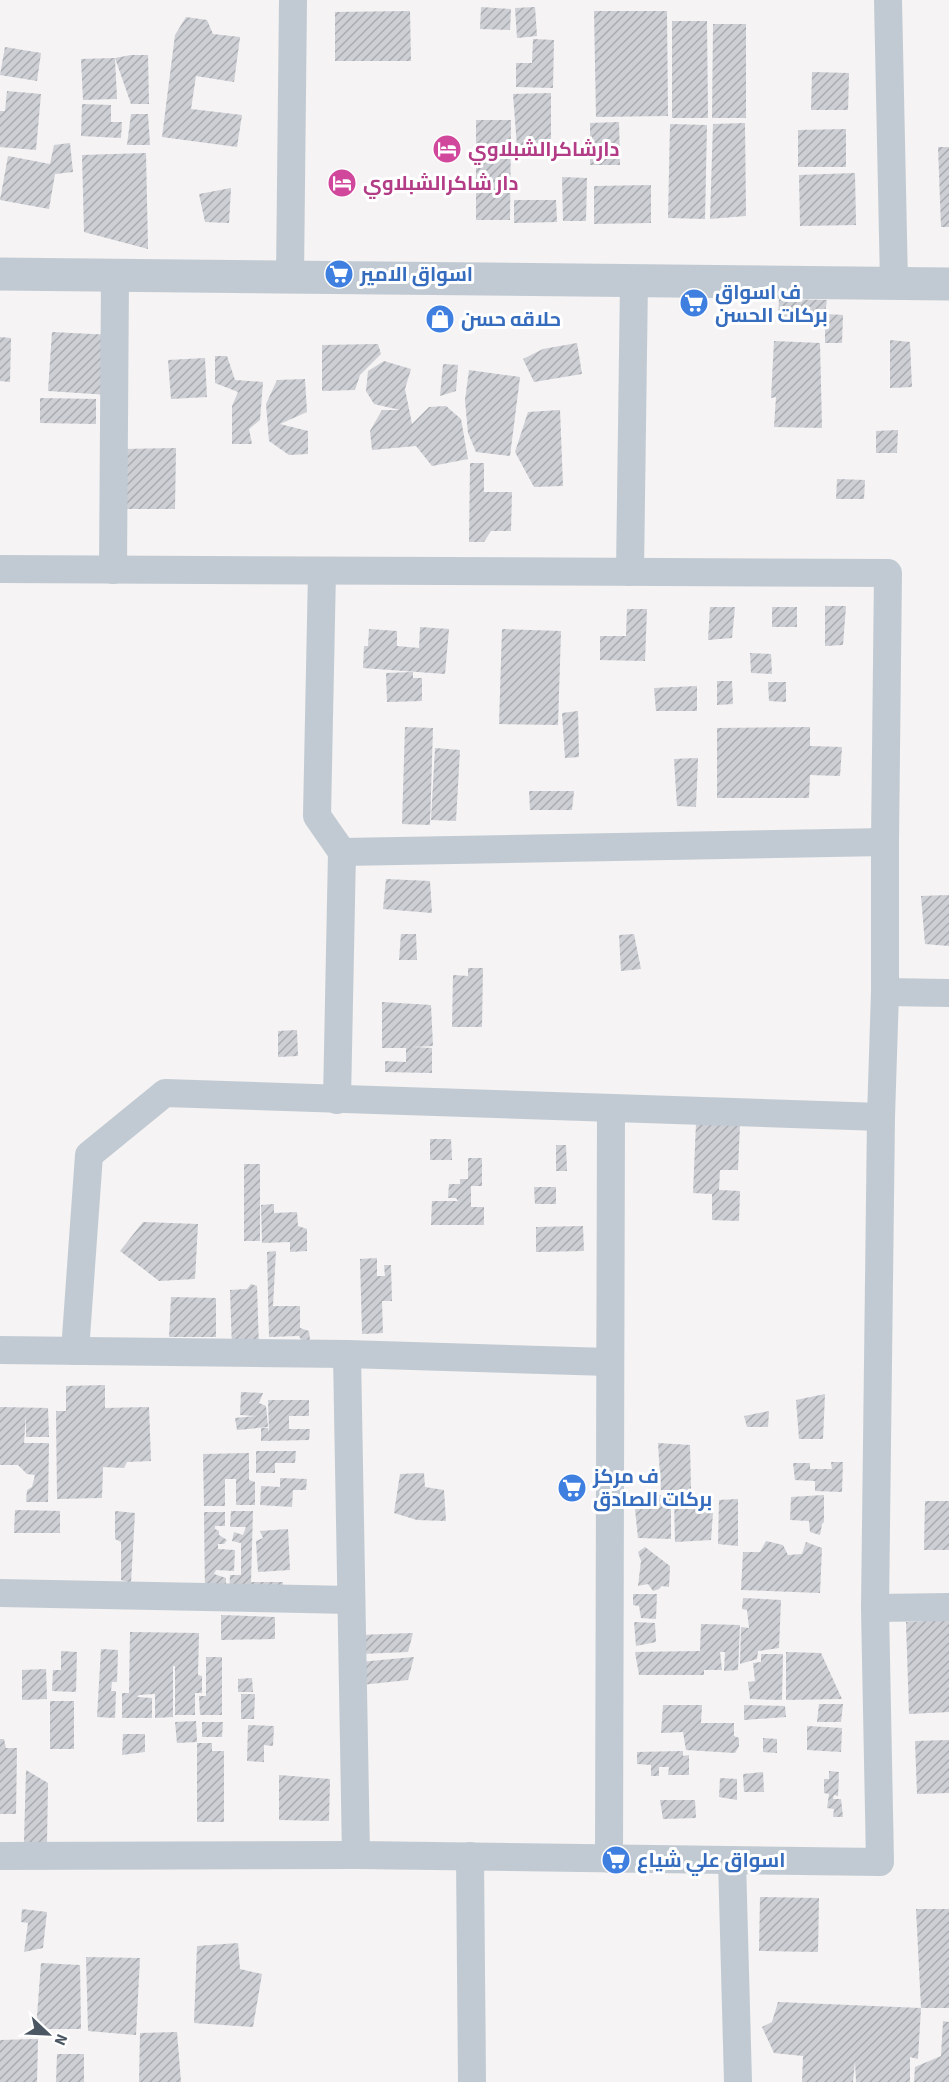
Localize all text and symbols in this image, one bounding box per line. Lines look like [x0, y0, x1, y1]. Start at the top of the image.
hotel icon: دارشاكرالشبلاوي [431, 133, 463, 165]
place label: دارشاكرالشبلاوي [468, 136, 620, 165]
hotel icon: دار شاكرالشبلاوي [326, 167, 358, 199]
place label: دار شاكرالشبلاوي [363, 170, 519, 199]
supermarket icon: اسواق الامير [323, 258, 355, 290]
place label: اسواق الامير [359, 261, 473, 289]
place label: ف اسواق بركات الحسن [715, 279, 828, 330]
supermarket icon: ف اسواق بركات الحسن [678, 287, 710, 319]
shop icon: حلاقه حسن [424, 303, 456, 335]
place label: حلاقه حسن [461, 306, 561, 334]
place label: ف مركز بركات الصادق [592, 1463, 712, 1514]
supermarket icon: ف مركز بركات الصادق [556, 1472, 588, 1504]
supermarket icon: اسواق علي شياع [600, 1844, 632, 1876]
place label: اسواق علي شياع [637, 1847, 785, 1876]
north arrow [18, 2004, 78, 2064]
text: N [49, 2030, 73, 2049]

